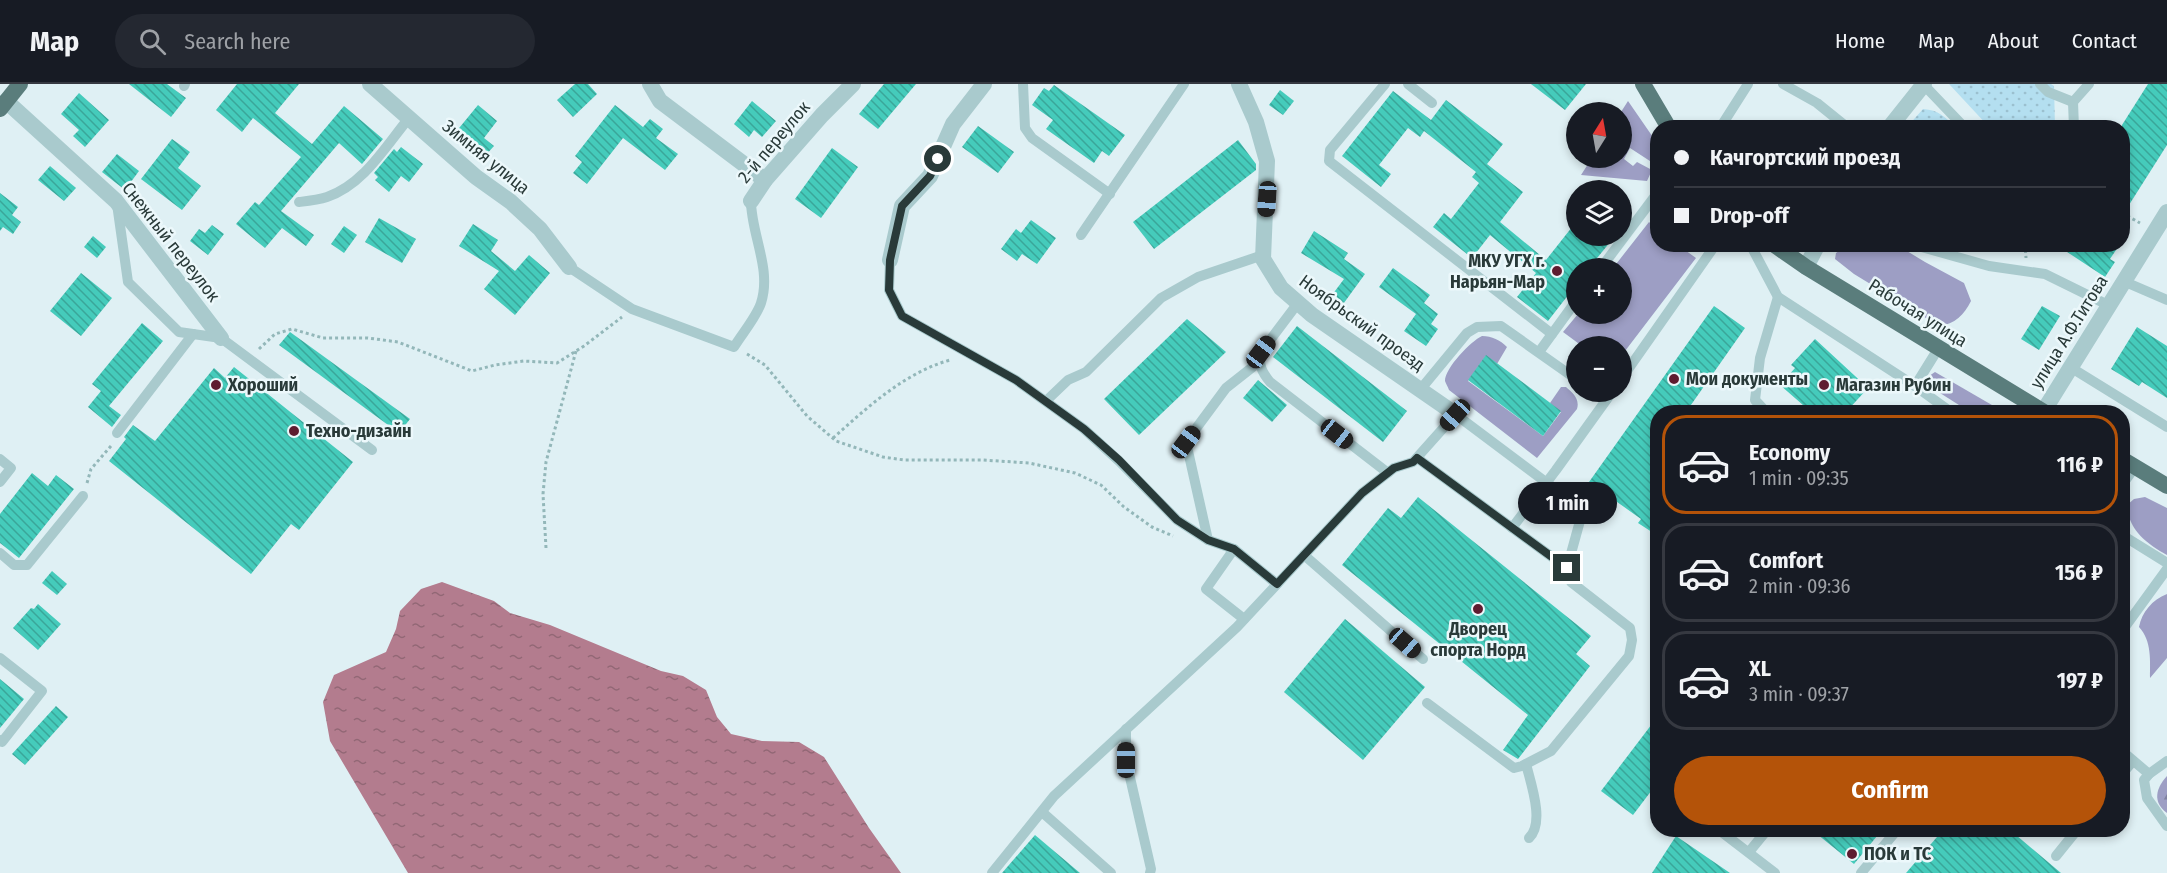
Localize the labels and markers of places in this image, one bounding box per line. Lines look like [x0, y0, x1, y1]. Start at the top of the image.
place label: МКУ УГХ г. Нарьян-Мар [1450, 250, 1545, 293]
marker: МКУ УГХ г. Нарьян-Мар [1550, 264, 1564, 278]
place label: Мои документы [1686, 368, 1808, 390]
marker: Мои документы [1667, 372, 1681, 386]
place label: Хороший [227, 374, 298, 396]
place label: Магазин Рубин [1836, 374, 1951, 396]
marker: Хороший [209, 378, 223, 392]
marker: Магазин Рубин [1817, 378, 1831, 392]
place label: Техно-дизайн [306, 420, 412, 442]
marker: Техно-дизайн [287, 424, 301, 438]
marker: Дворец спорта Норд [1471, 602, 1485, 616]
place label: Дворец спорта Норд [1430, 618, 1526, 661]
place label: ПОК и ТС [1864, 843, 1932, 865]
marker: ПОК и ТС [1845, 847, 1859, 861]

